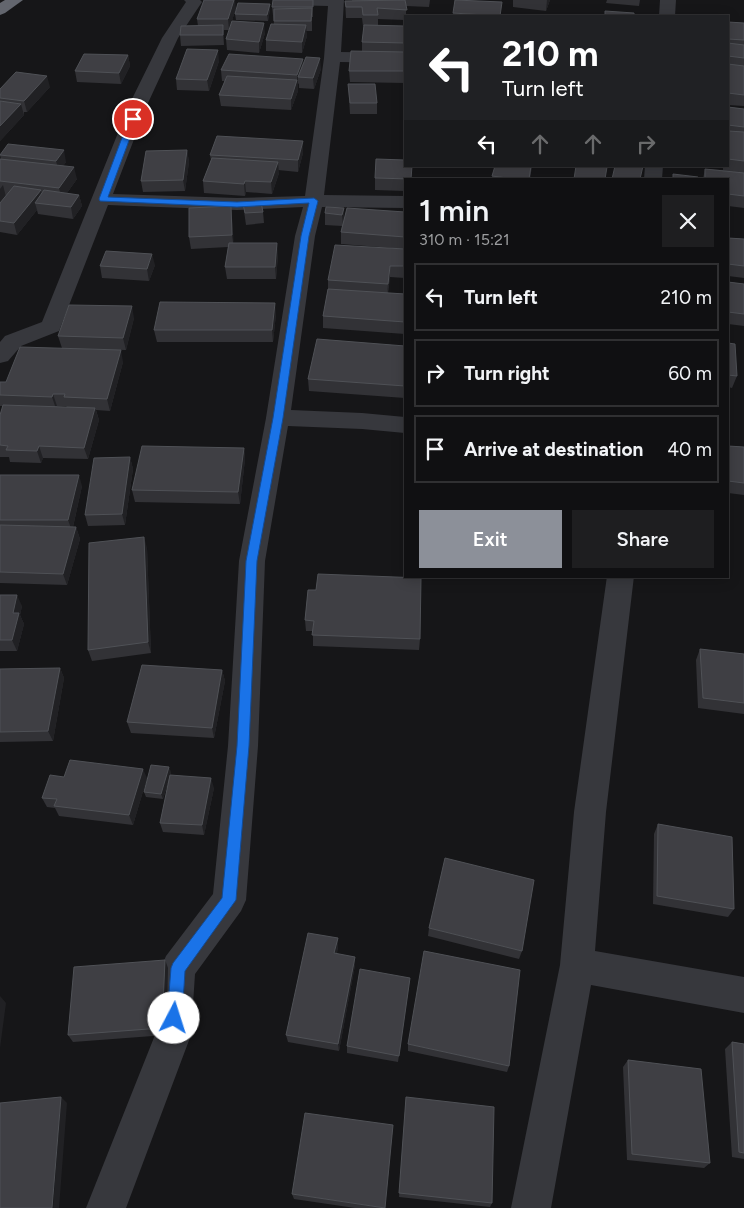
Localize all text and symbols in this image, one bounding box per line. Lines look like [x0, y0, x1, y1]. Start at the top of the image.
text: 210 m [502, 33, 599, 75]
icon: left [419, 35, 484, 100]
text: Turn left [502, 75, 584, 102]
pin [112, 98, 154, 140]
icon: arrive [119, 105, 147, 133]
icon: left [473, 130, 501, 158]
icon: ahead [526, 130, 554, 158]
icon: ahead [579, 130, 607, 158]
icon: right [632, 130, 660, 158]
text: 1 min [419, 192, 489, 229]
button: close [662, 195, 714, 247]
text: 310 m · 15:21 [419, 230, 510, 249]
icon: left [421, 283, 449, 311]
text: Turn left [464, 286, 538, 309]
text: 210 m [660, 286, 712, 309]
icon: right [421, 359, 449, 387]
text: Turn right [464, 362, 550, 385]
text: 60 m [668, 362, 712, 385]
icon: arrive [421, 435, 449, 463]
text: Arrive at destination [464, 438, 643, 461]
text: 40 m [667, 438, 712, 461]
button: Exit [419, 510, 562, 568]
button: Share [572, 510, 714, 568]
position arrow [147, 991, 199, 1043]

